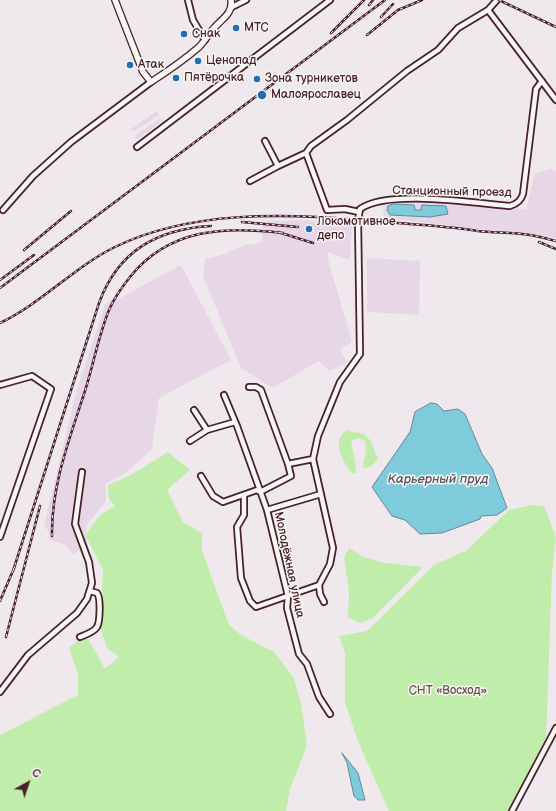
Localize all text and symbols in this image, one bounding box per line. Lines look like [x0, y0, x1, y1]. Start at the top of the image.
place label: МТС [244, 21, 269, 35]
marker: МТС [231, 23, 241, 33]
place label: Снак [192, 27, 220, 41]
marker: Снак [179, 29, 189, 39]
place label: Ценопад [206, 54, 256, 68]
marker: Ценопад [193, 56, 203, 66]
place label: Атак [138, 58, 164, 72]
marker: Атак [125, 60, 135, 70]
place label: Пятёрочка [184, 71, 244, 85]
place label: Зона турникетов [265, 72, 358, 86]
marker: Пятёрочка [171, 73, 181, 83]
marker: Зона турникетов [252, 74, 262, 84]
place label: Малоярославец [271, 88, 361, 102]
marker: Малоярославец [256, 89, 268, 101]
street label: Станционный проезд [392, 184, 512, 200]
place label: Локомотивное депо [317, 215, 396, 243]
marker: Локомотивное депо [304, 224, 314, 234]
water label: Карьерный пруд [388, 472, 488, 488]
street label: Молодёжная улица [271, 511, 307, 619]
park label: СНТ «Восход» [409, 684, 487, 698]
north arrow [8, 763, 48, 803]
text: С [29, 766, 43, 781]

